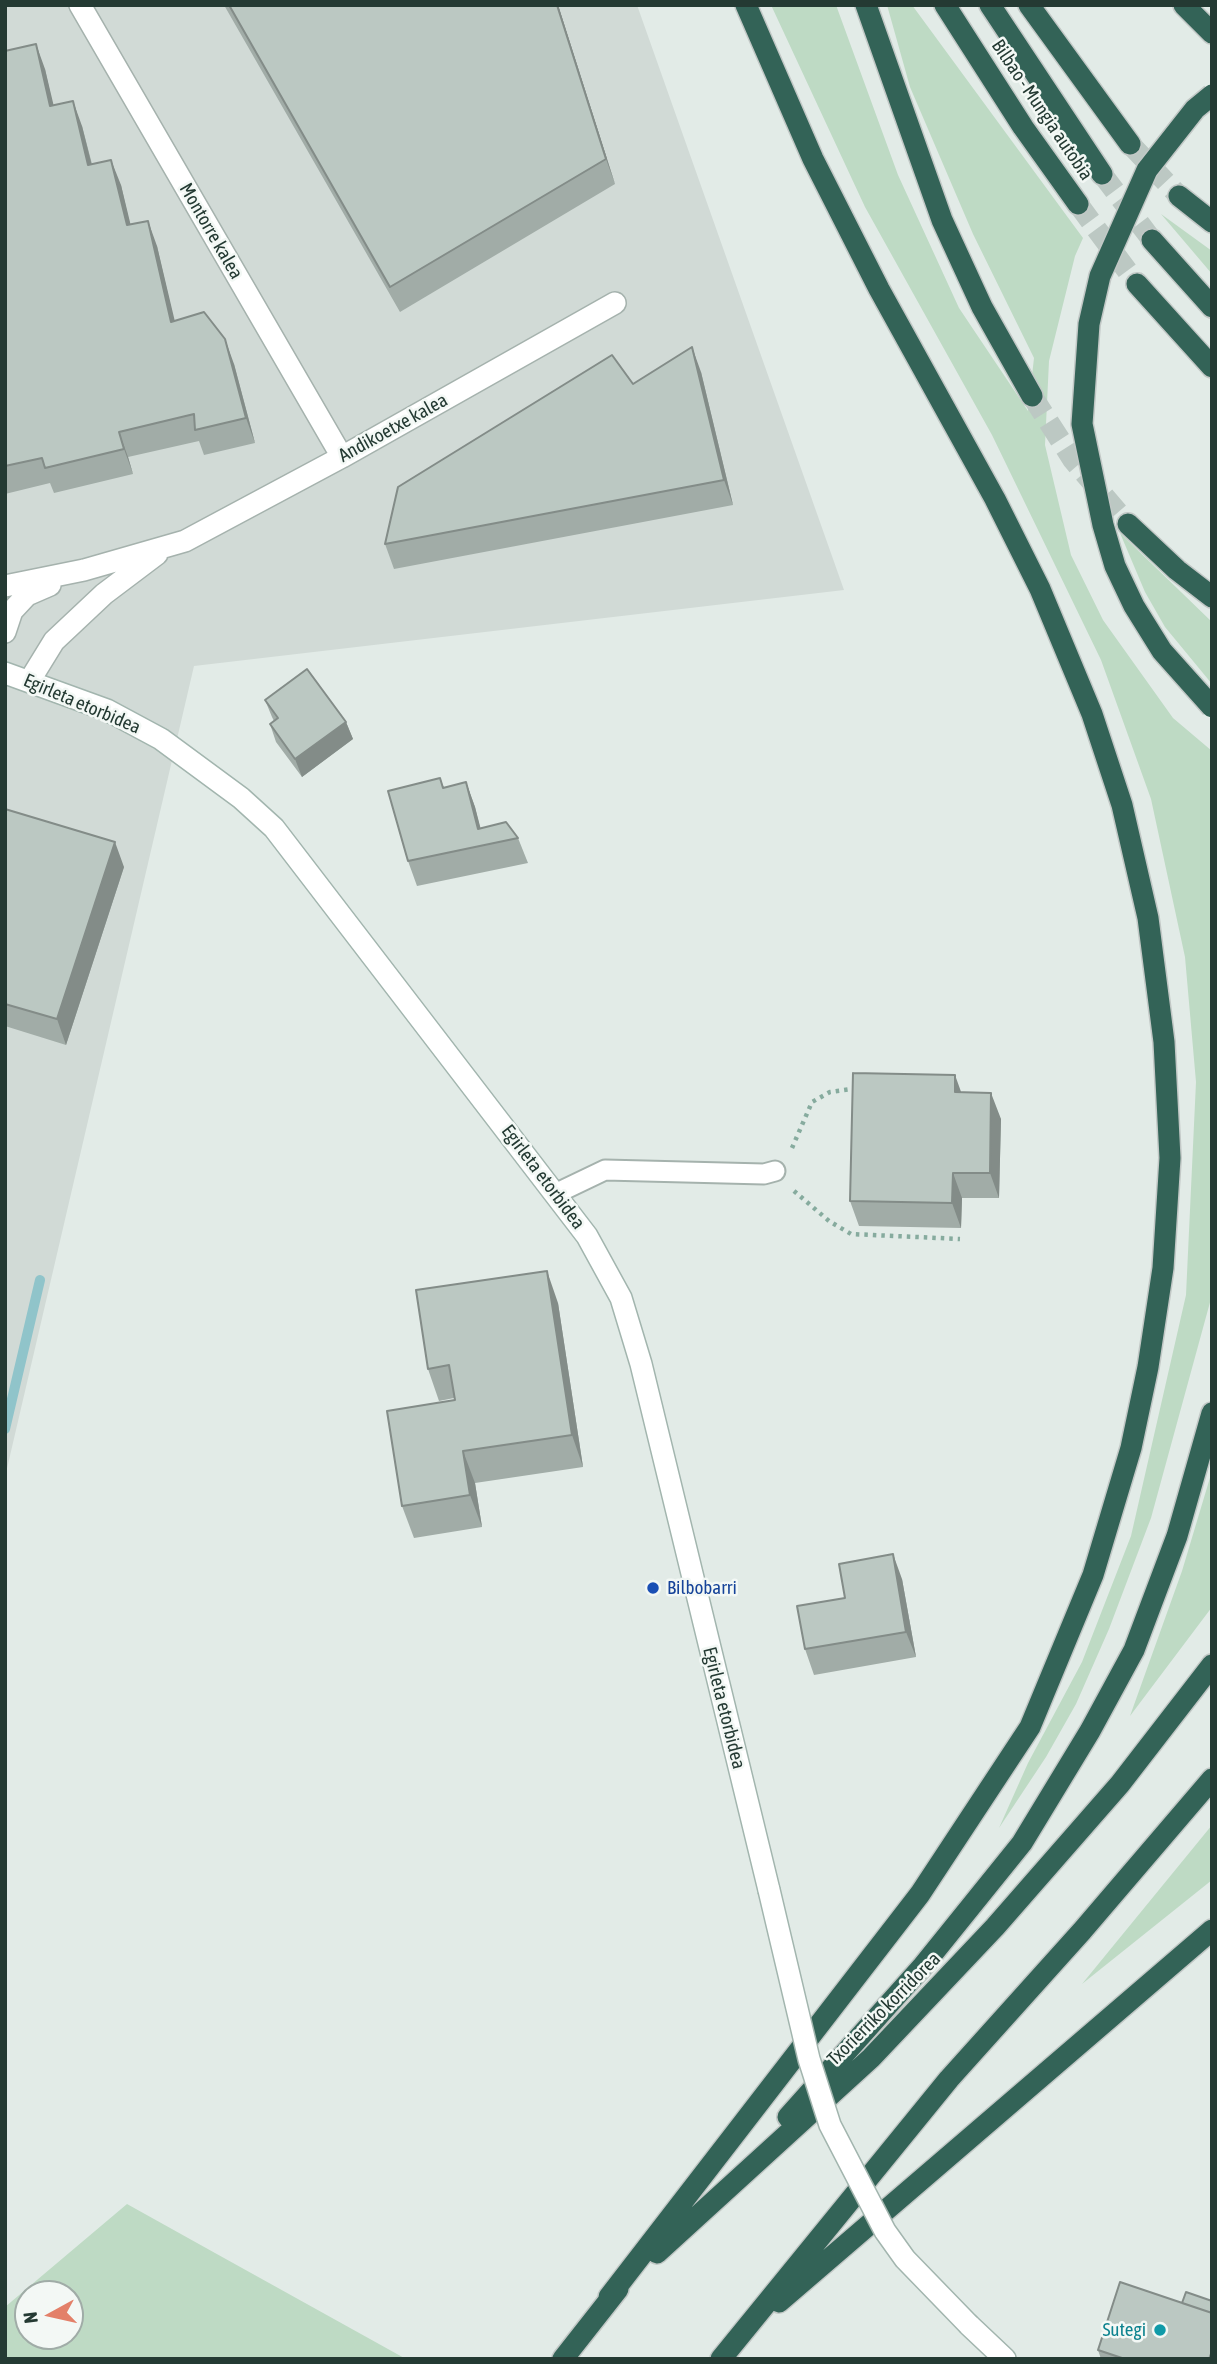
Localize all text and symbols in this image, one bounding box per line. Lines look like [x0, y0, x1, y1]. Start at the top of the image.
street label: Bilbao - Mungia autobia [987, 35, 1097, 185]
street label: Montorre kalea [174, 179, 248, 283]
street label: Andikoetxe kalea [335, 389, 451, 467]
street label: Egirleta etorbidea [20, 669, 144, 739]
street label: Egirleta etorbidea [496, 1120, 590, 1234]
place label: Bilbobarri [667, 1577, 737, 1599]
marker: Bilbobarri [645, 1580, 661, 1596]
street label: Egirleta etorbidea [698, 1645, 750, 1771]
street label: Txorierriko korridorea [823, 1948, 945, 2070]
north arrow [14, 2280, 84, 2350]
text: N [19, 2311, 42, 2325]
place label: Sutegi [1102, 2319, 1146, 2341]
marker: Sutegi [1152, 2322, 1168, 2338]

